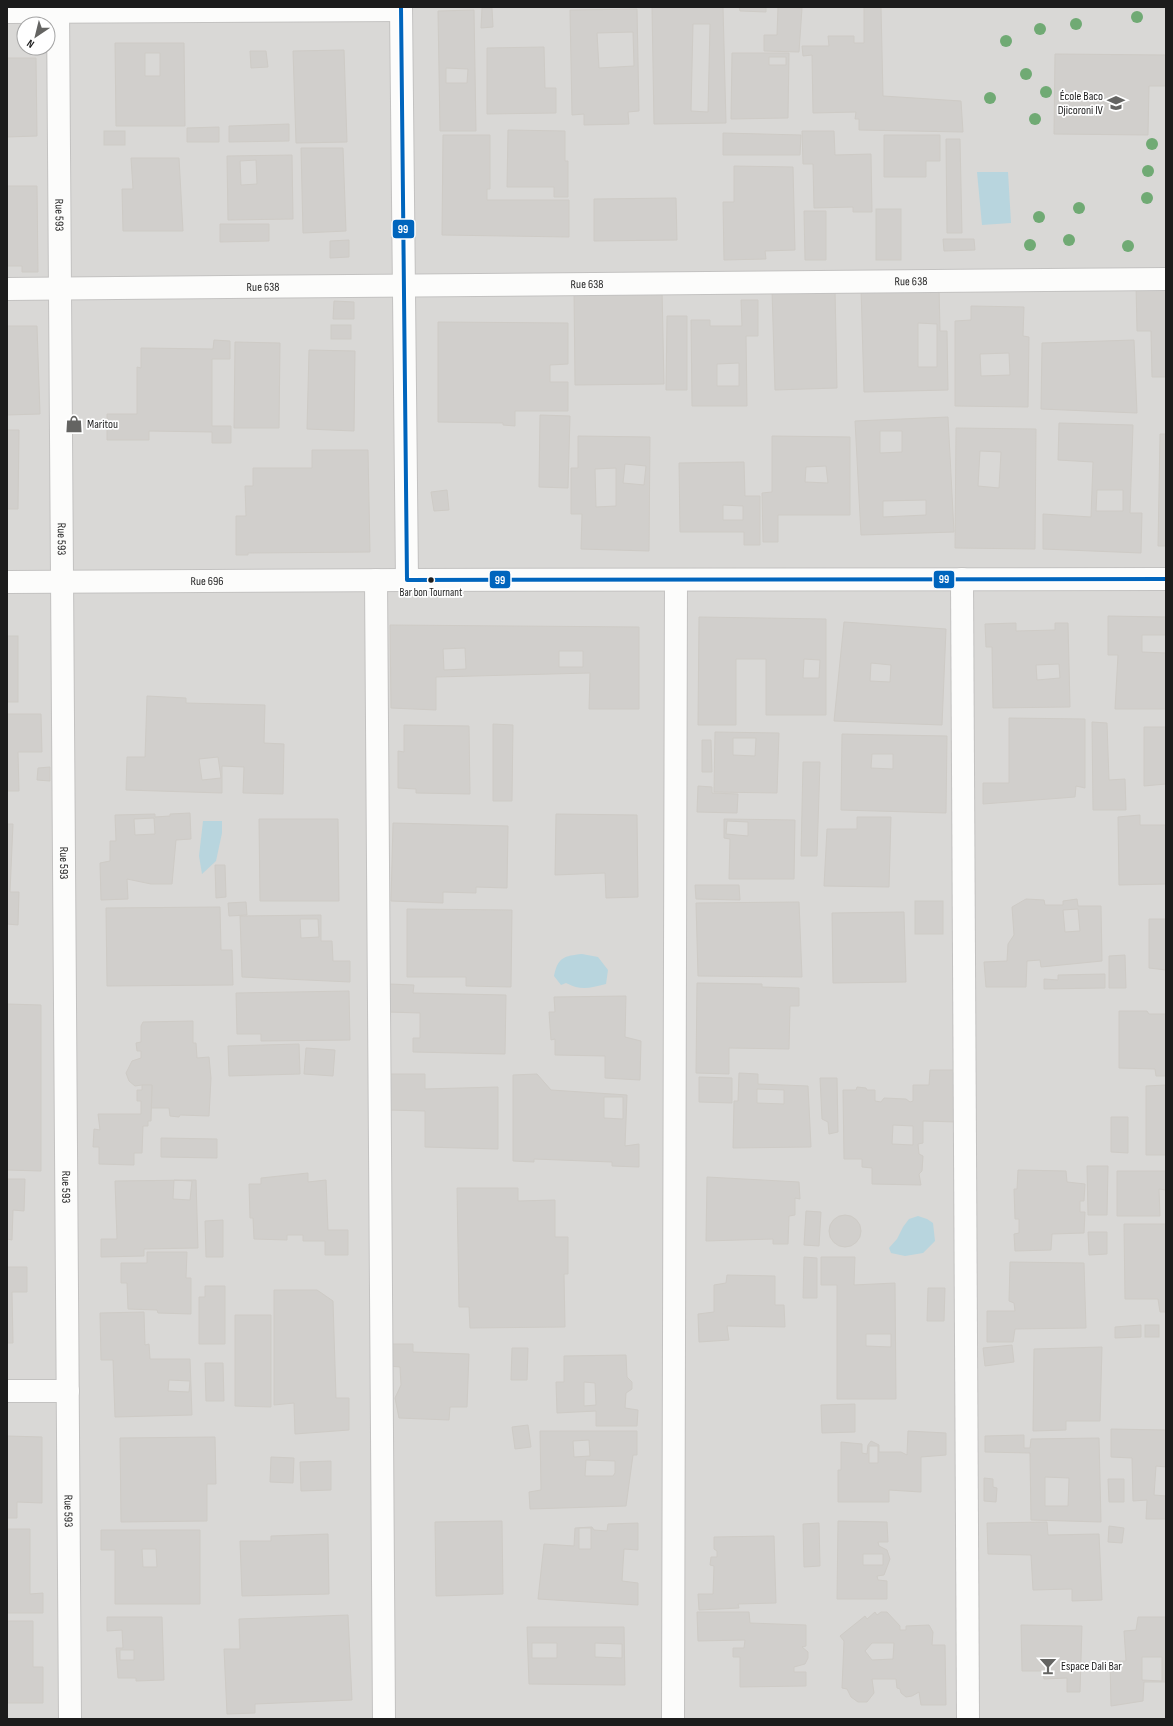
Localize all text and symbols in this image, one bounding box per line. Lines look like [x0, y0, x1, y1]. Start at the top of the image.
north arrow [16, 16, 56, 56]
text: N [24, 37, 37, 51]
place label: École Baco Djicoroni IV [1058, 89, 1104, 118]
school or university icon: École Baco Djicoroni IV [1106, 93, 1126, 113]
street label: Rue 593 [52, 199, 67, 231]
line badge: 99 [392, 219, 415, 239]
text: 99 [398, 223, 408, 236]
street label: Rue 638 [894, 274, 927, 289]
street label: Rue 638 [570, 276, 603, 292]
street label: Rue 638 [246, 279, 279, 294]
shop icon: Maritou [64, 414, 84, 434]
place label: Maritou [87, 417, 118, 432]
street label: Rue 593 [54, 523, 69, 555]
line badge: 99 [489, 570, 511, 589]
line badge: 99 [933, 570, 955, 589]
street label: Rue 696 [190, 573, 224, 589]
text: 99 [939, 573, 949, 586]
text: 99 [495, 574, 505, 587]
marker: Bar bon Tournant [426, 575, 436, 585]
place label: Bar bon Tournant [400, 586, 463, 599]
street label: Rue 593 [56, 847, 72, 879]
street label: Rue 593 [59, 1171, 74, 1203]
street label: Rue 593 [61, 1495, 76, 1527]
bar icon: Espace Dali Bar [1038, 1656, 1058, 1676]
place label: Espace Dali Bar [1061, 1659, 1122, 1674]

